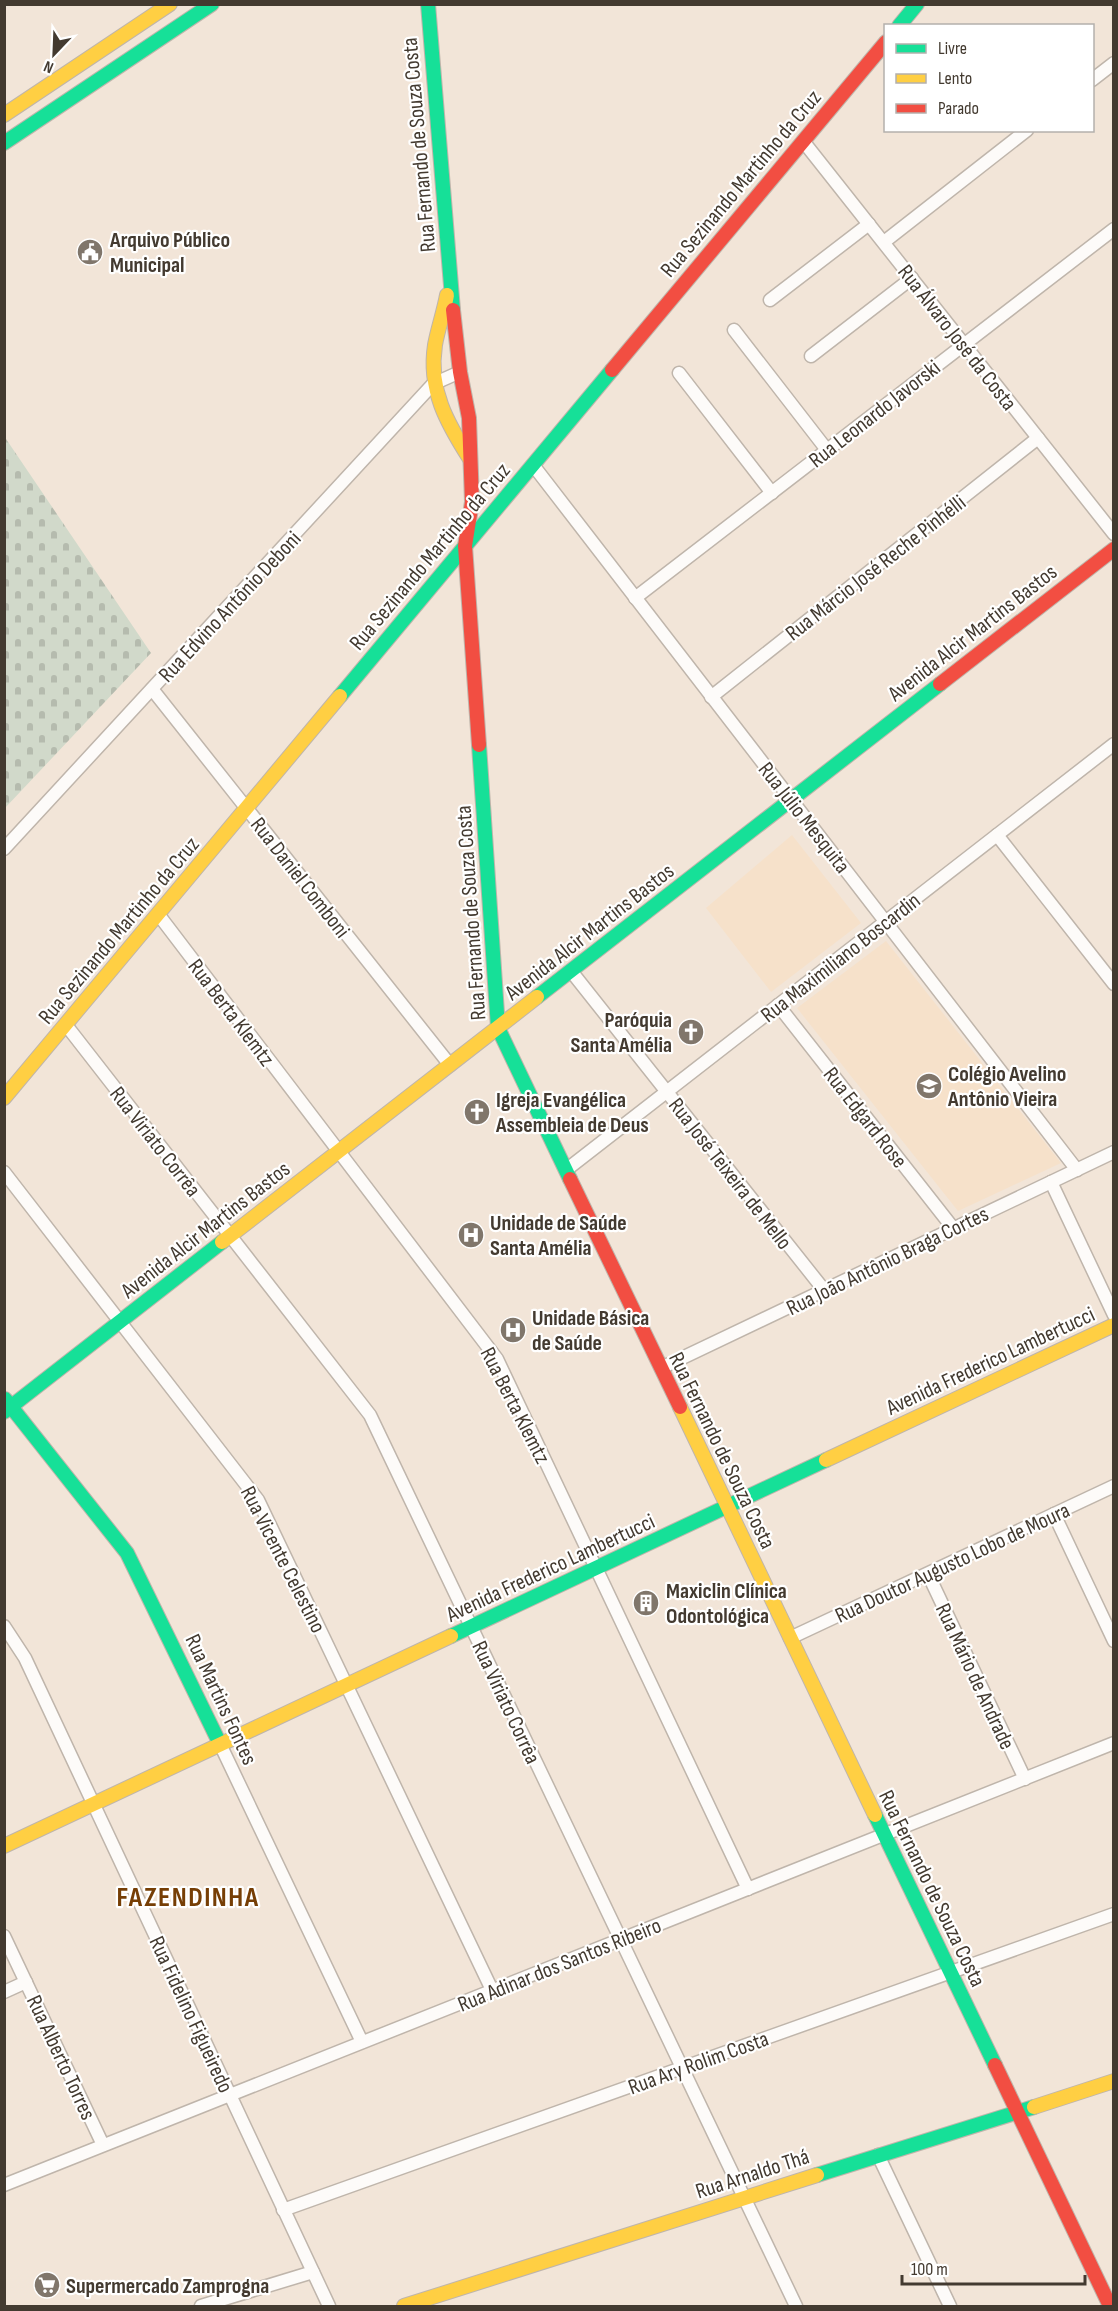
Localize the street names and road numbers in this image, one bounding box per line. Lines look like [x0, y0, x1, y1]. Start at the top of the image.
street label: Rua Fernando de Souza Costa [397, 36, 442, 253]
street label: Rua Sezinando Martinho da Cruz [655, 85, 827, 283]
street label: Rua Álvaro José da Costa [891, 259, 1022, 416]
street label: Rua Leonardo Javorski [804, 354, 946, 474]
street label: Rua Sezinando Martinho da Cruz [344, 458, 516, 656]
street label: Rua Márcio José Reche Pinhélli [780, 489, 971, 647]
street label: Rua Edvino Antônio Deboni [153, 526, 307, 688]
street label: Avenida Alcir Martins Bastos [882, 559, 1063, 708]
street label: Rua Júlio Mesquita [752, 757, 856, 879]
street label: Rua Fernando de Souza Costa [451, 805, 492, 1021]
street label: Rua Daniel Comboni [244, 812, 355, 944]
street label: Rua Sezinando Martinho da Cruz [33, 832, 205, 1030]
street label: Avenida Alcir Martins Bastos [499, 858, 680, 1007]
street label: Rua Maximiliano Boscardin [756, 888, 926, 1029]
street label: Rua Berta Klemtz [182, 954, 280, 1072]
street label: Rua Edgard Rose [817, 1062, 913, 1174]
street label: Rua Viriato Corrêa [103, 1081, 206, 1202]
street label: Rua José Teixeira de Mello [662, 1093, 797, 1255]
street label: Avenida Alcir Martins Bastos [115, 1156, 296, 1305]
street label: Rua João Antônio Braga Cortes [782, 1201, 993, 1322]
street label: Avenida Frederico Lambertucci [881, 1301, 1099, 1422]
street label: Rua Berta Klemtz [474, 1343, 556, 1469]
street label: Rua Fernando de Souza Costa [662, 1348, 781, 1553]
street label: Rua Vicente Celestino [234, 1482, 331, 1637]
street label: Rua Doutor Augusto Lobo de Moura [831, 1497, 1074, 1630]
street label: Avenida Frederico Lambertucci [441, 1508, 659, 1629]
street label: Rua Mário de Andrade [929, 1599, 1020, 1754]
street label: Rua Martins Fontes [179, 1630, 263, 1769]
street label: Rua Viriato Corrêa [465, 1637, 546, 1768]
street label: Rua Fernando de Souza Costa [872, 1786, 991, 1991]
street label: Rua Adinar dos Santos Ribeiro [454, 1912, 665, 2019]
street label: Rua Fidelino Figueiredo [143, 1932, 239, 2097]
street label: Rua Alberto Torres [20, 1991, 101, 2124]
street label: Rua Ary Rolim Costa [625, 2025, 772, 2101]
street label: Rua Arnaldo Thá [692, 2143, 813, 2205]

